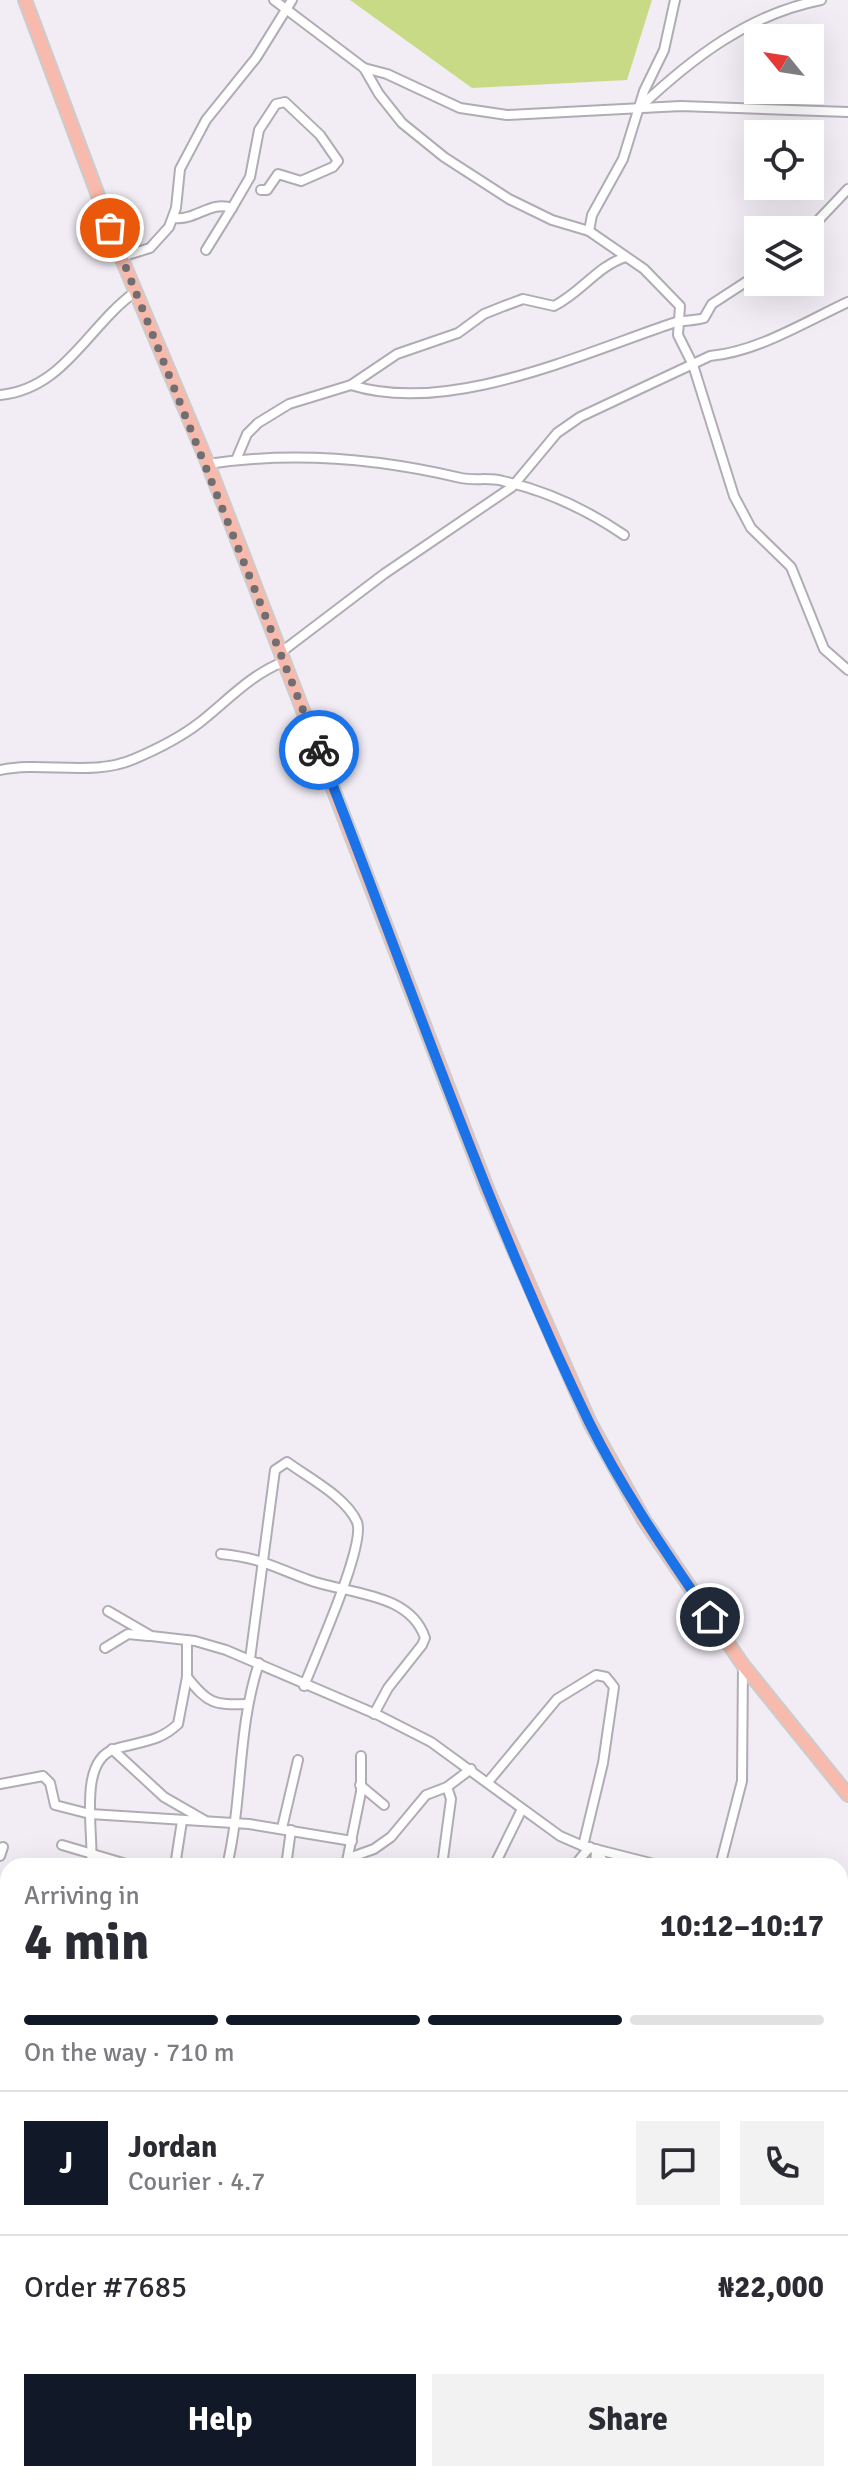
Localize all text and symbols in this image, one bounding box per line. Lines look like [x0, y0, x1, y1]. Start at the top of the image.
north arrow [744, 24, 824, 104]
map controls [744, 24, 824, 296]
button: locate [744, 120, 824, 200]
pin [76, 194, 144, 262]
icon: bag [88, 206, 132, 250]
button: layers [744, 216, 824, 296]
courier [279, 710, 359, 790]
icon: bike [297, 728, 341, 772]
pin [676, 1583, 744, 1651]
icon: home [688, 1595, 732, 1639]
text: Arriving in [24, 1880, 140, 1912]
text: 10:12–10:17 [660, 1908, 824, 1945]
text: 4 min [24, 1910, 150, 1974]
text: On the way · 710 m [24, 2037, 234, 2069]
button: chat [636, 2121, 720, 2205]
button: phone [740, 2121, 824, 2205]
text: Jordan [128, 2129, 217, 2166]
text: J [59, 2145, 73, 2182]
text: Courier · 4.7 [128, 2166, 265, 2198]
text: Order #7685 [24, 2269, 187, 2306]
text: ₦22,000 [718, 2269, 824, 2306]
button: Help [24, 2374, 416, 2466]
button: Share [432, 2374, 824, 2466]

